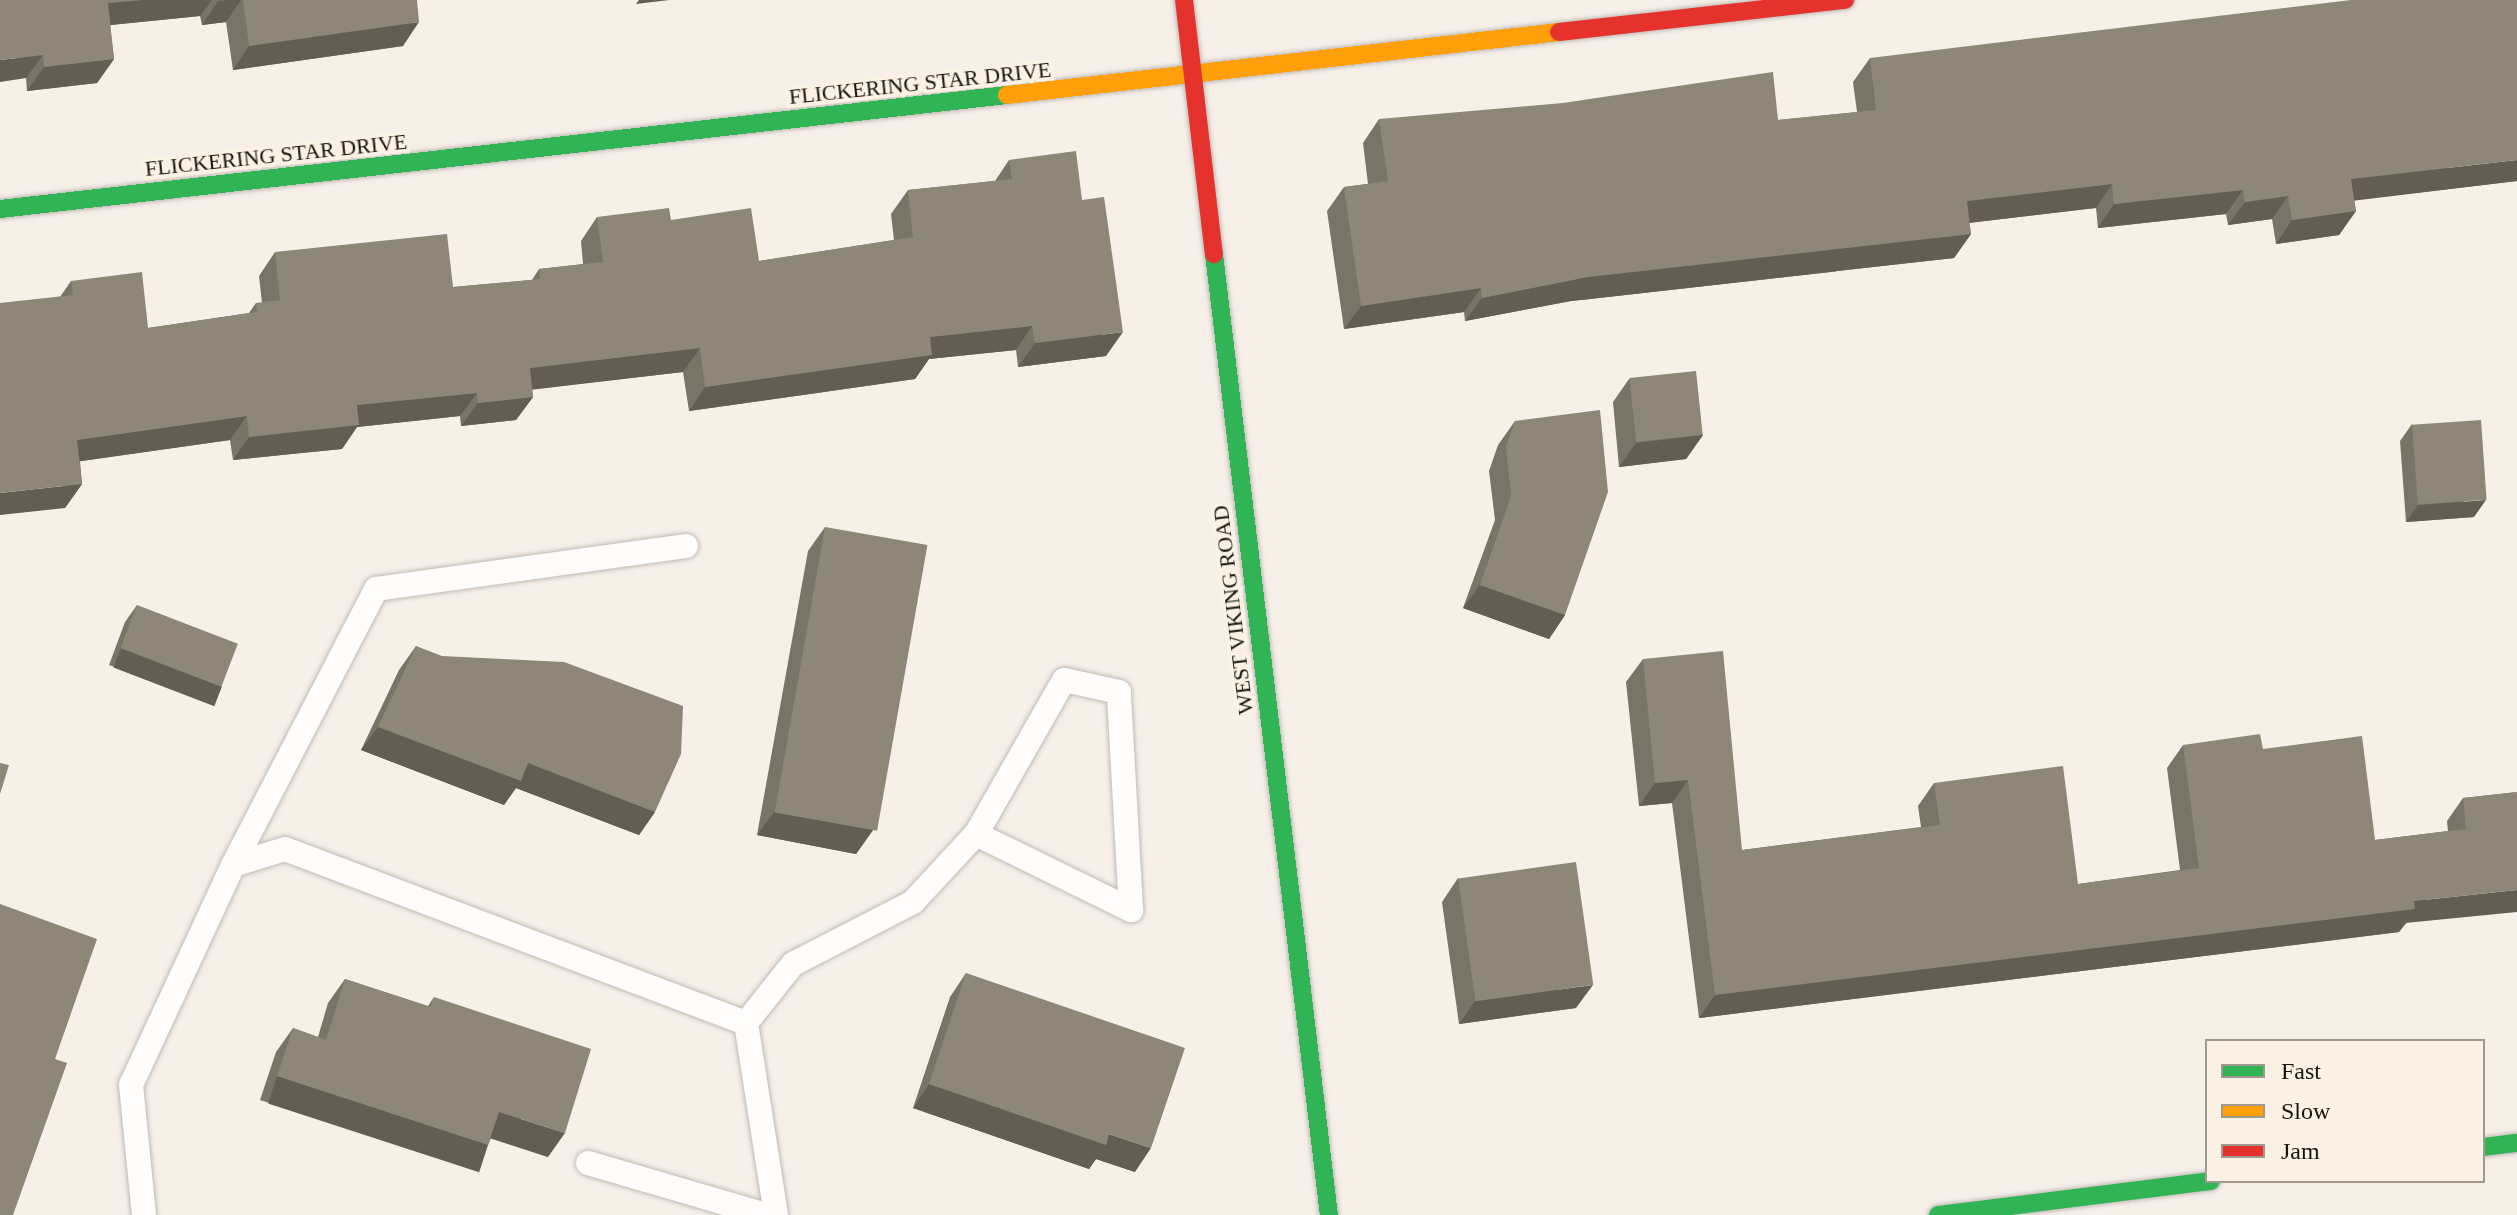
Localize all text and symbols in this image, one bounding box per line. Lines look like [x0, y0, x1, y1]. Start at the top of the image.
street label: FLICKERING STAR DRIVE [788, 56, 1052, 110]
street label: FLICKERING STAR DRIVE [144, 128, 408, 182]
street label: WEST VIKING ROAD [1207, 503, 1259, 717]
legend [2205, 1039, 2485, 1183]
text: Fast [2281, 1058, 2321, 1084]
text: Slow [2281, 1098, 2330, 1124]
text: Jam [2281, 1138, 2320, 1164]

